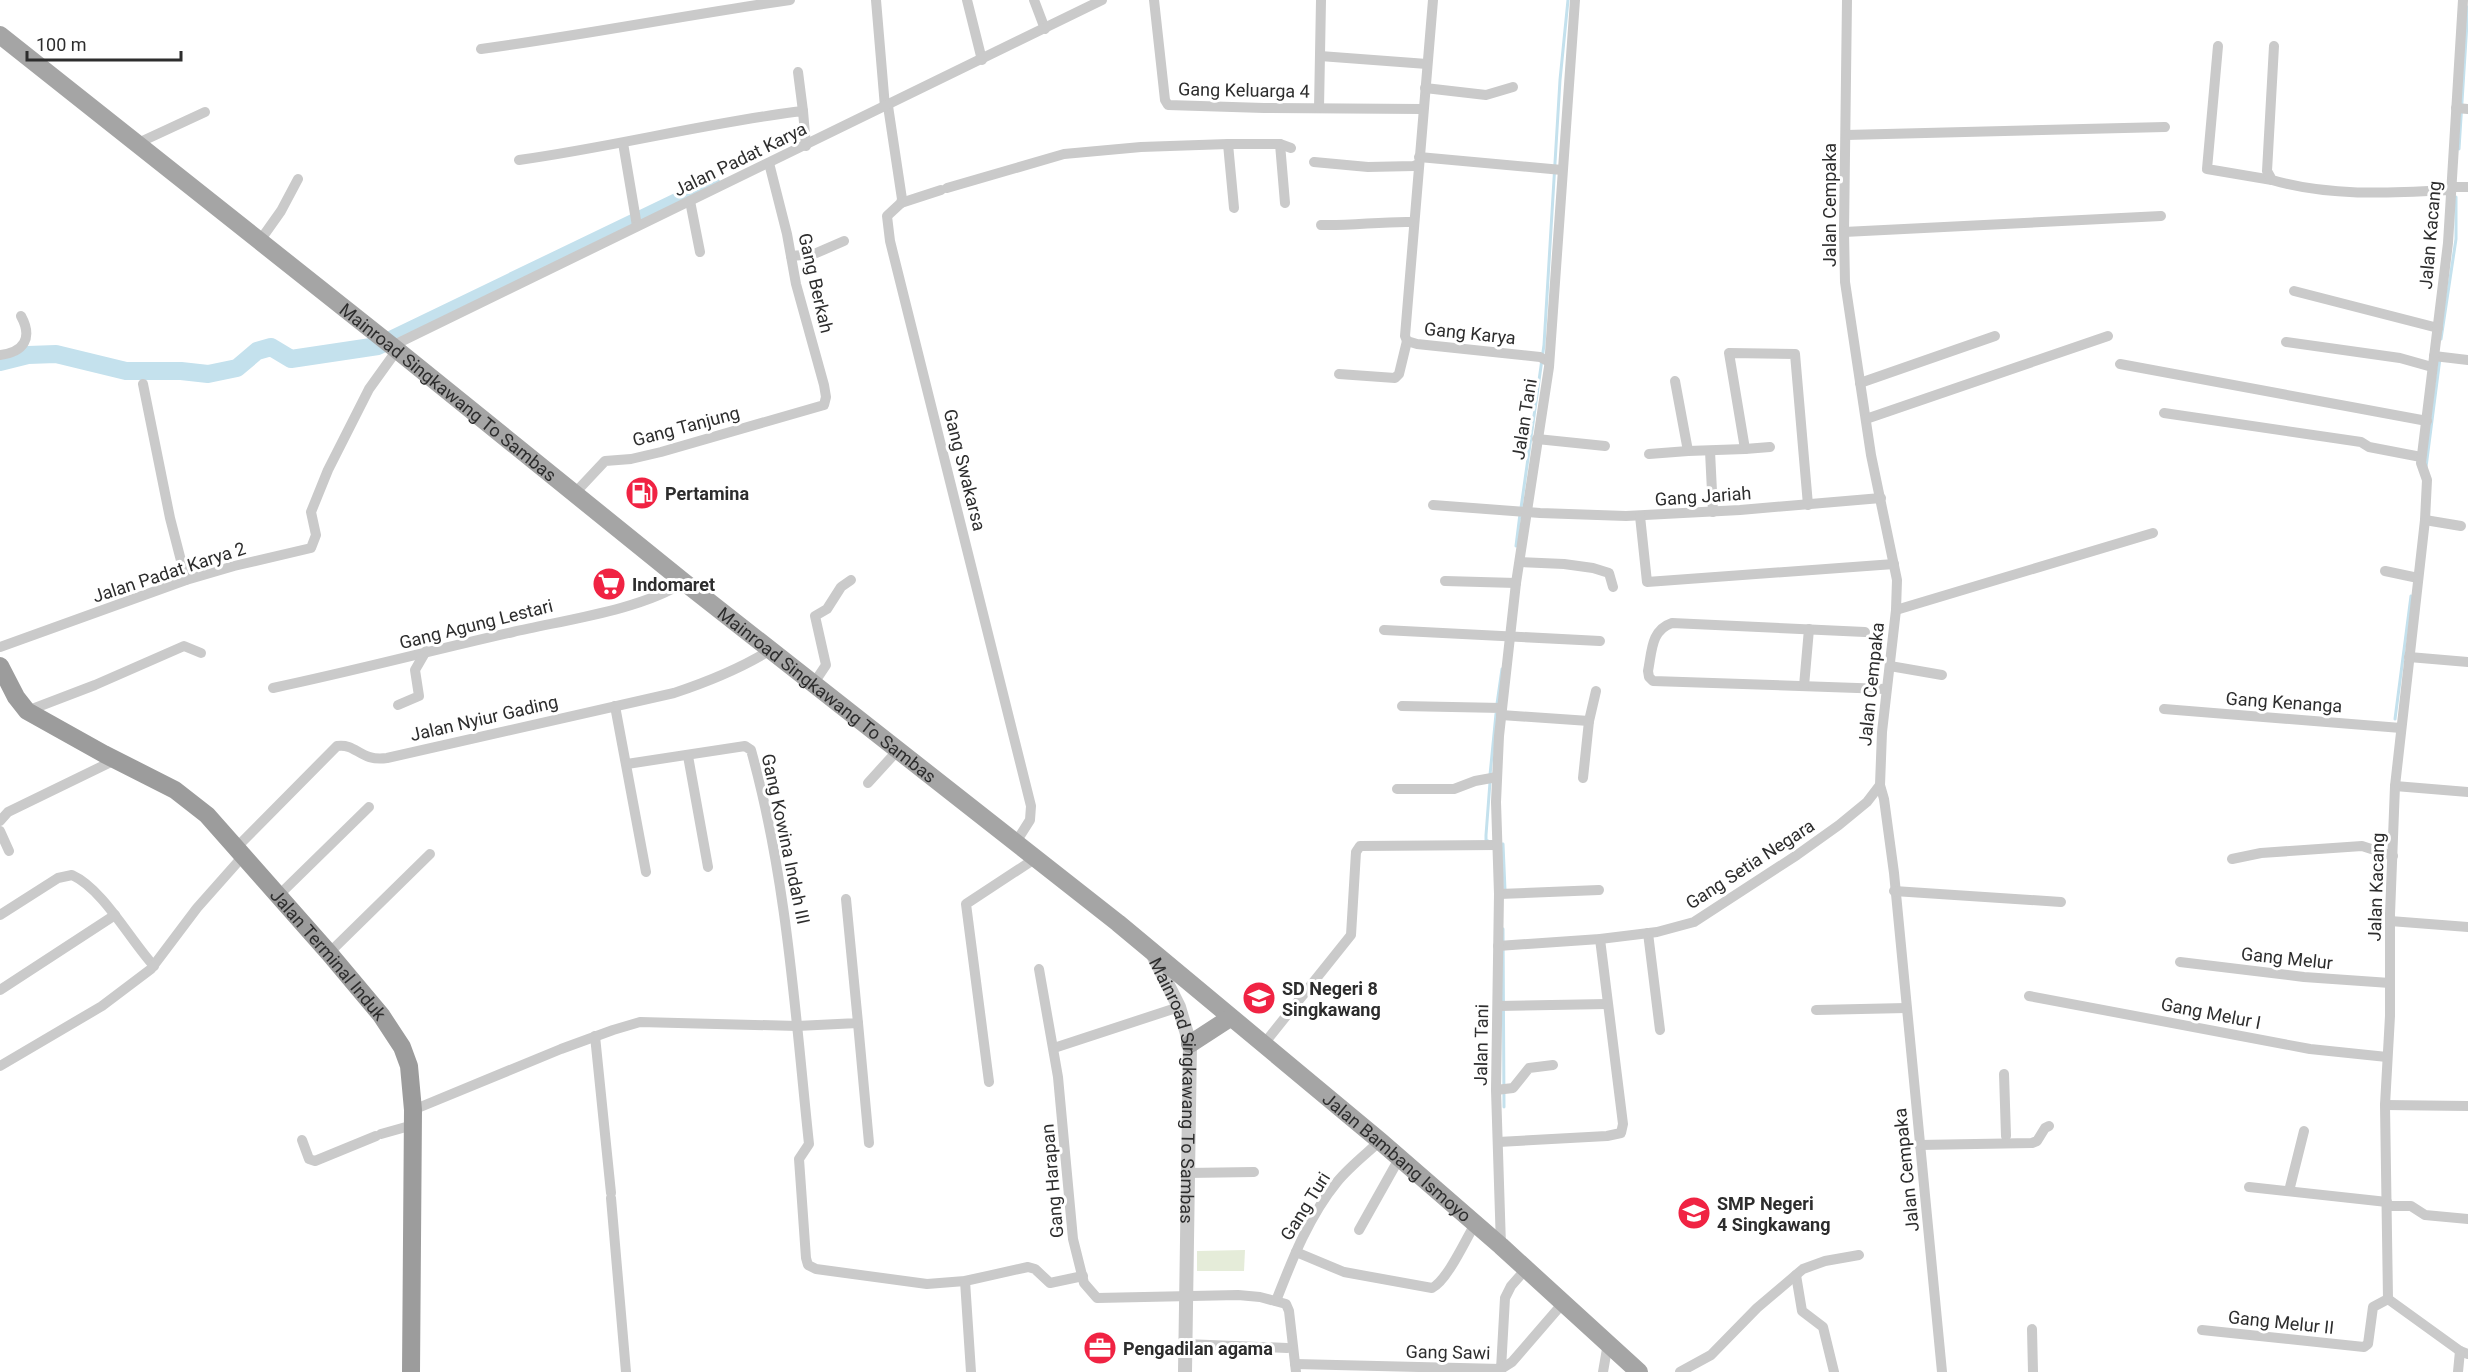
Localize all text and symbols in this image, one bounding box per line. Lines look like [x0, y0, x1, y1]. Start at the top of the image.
scale bar [27, 24, 182, 62]
text: 100 m [36, 34, 87, 55]
street label: Gang Keluarga 4 [1178, 78, 1310, 102]
street label: Jalan Padat Karya [670, 118, 810, 200]
street label: Jalan Cempaka [1819, 143, 1840, 267]
street label: Jalan Kacang [2415, 180, 2445, 290]
street label: Gang Berkah [794, 231, 838, 335]
street label: Mainroad Singkawang To Sambas [336, 298, 561, 485]
street label: Gang Karya [1423, 318, 1517, 348]
street label: Jalan Tani [1507, 377, 1541, 461]
street label: Gang Tanjung [630, 402, 742, 450]
street label: Gang Swakarsa [940, 407, 990, 533]
fuel station icon: Pertamina [624, 475, 660, 511]
street label: Gang Jariah [1654, 482, 1752, 510]
place label: Pertamina [665, 483, 749, 504]
street label: Jalan Padat Karya 2 [90, 537, 248, 607]
supermarket icon: Indomaret [591, 566, 627, 602]
place label: Indomaret [632, 574, 715, 595]
street label: Gang Agung Lestari [397, 595, 555, 653]
street label: Mainroad Singkawang To Sambas [714, 602, 941, 787]
street label: Jalan Cempaka [1854, 621, 1888, 747]
street label: Gang Kenanga [2225, 687, 2343, 717]
street label: Jalan Nyiur Gading [408, 691, 560, 745]
street label: Gang Kowina Indah III [758, 752, 814, 926]
street label: Gang Setia Negara [1682, 815, 1818, 913]
street label: Jalan Kacang [2364, 832, 2388, 942]
street label: Jalan Terminal Induk [266, 884, 392, 1025]
street label: Gang Melur [2240, 943, 2334, 973]
street label: Mainroad Singkawang To Sambas [1145, 954, 1201, 1224]
place label: SD Negeri 8 Singkawang [1282, 978, 1381, 1020]
school or university icon: SD Negeri 8 Singkawang [1241, 980, 1277, 1016]
street label: Gang Melur I [2159, 993, 2263, 1033]
street label: Jalan Tani [1470, 1004, 1492, 1086]
street label: Jalan Bambang Ismoyo [1319, 1088, 1476, 1226]
street label: Jalan Cempaka [1889, 1107, 1923, 1233]
street label: Gang Harapan [1037, 1123, 1067, 1239]
street label: Gang Turi [1276, 1168, 1334, 1244]
place label: SMP Negeri 4 Singkawang [1717, 1193, 1831, 1235]
school or university icon: SMP Negeri 4 Singkawang [1676, 1195, 1712, 1231]
street label: Gang Melur II [2227, 1306, 2335, 1338]
office icon: Pengadilan agama [1082, 1330, 1118, 1366]
place label: Pengadilan agama [1123, 1338, 1273, 1359]
street label: Gang Sawi [1405, 1341, 1491, 1363]

